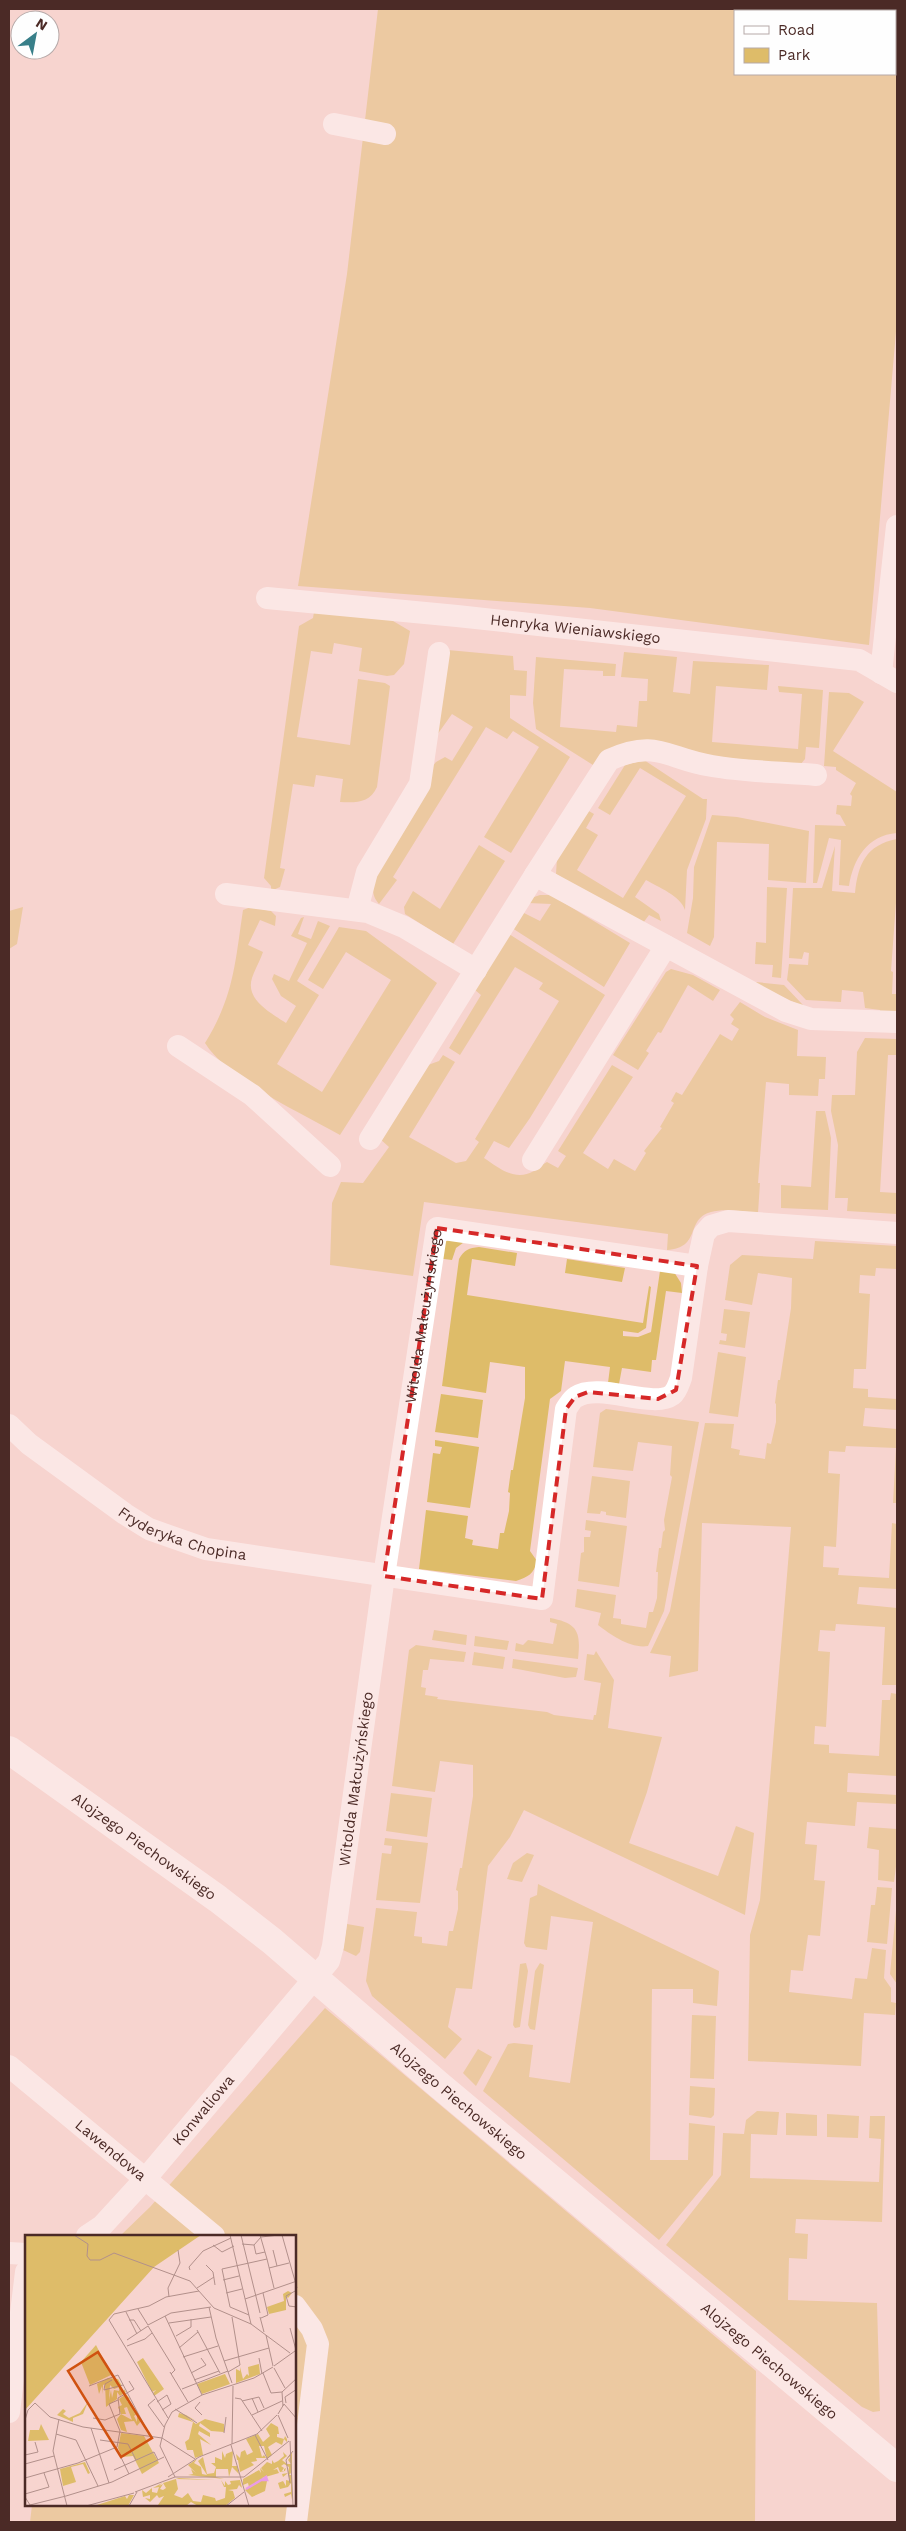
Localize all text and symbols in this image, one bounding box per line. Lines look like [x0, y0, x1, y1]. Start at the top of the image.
north arrow [10, 10, 60, 60]
legend [734, 10, 896, 75]
text: N [33, 14, 51, 34]
text: Road [778, 21, 815, 39]
text: Park [778, 46, 811, 64]
street label: Henryka Wieniawskiego [489, 611, 661, 647]
street label: Witolda Małcużyńskiego [401, 1227, 446, 1405]
street label: Fryderyka Chopina [115, 1503, 248, 1564]
street label: Witolda Małcużyńskiego [335, 1690, 377, 1868]
street label: Alojzego Piechowskiego [69, 1789, 220, 1904]
street label: Alojzego Piechowskiego [387, 2038, 531, 2164]
street label: Konwaliowa [169, 2071, 238, 2149]
street label: Lawendowa [72, 2116, 150, 2185]
inset map [25, 2235, 296, 2506]
street label: Alojzego Piechowskiego [697, 2299, 841, 2423]

